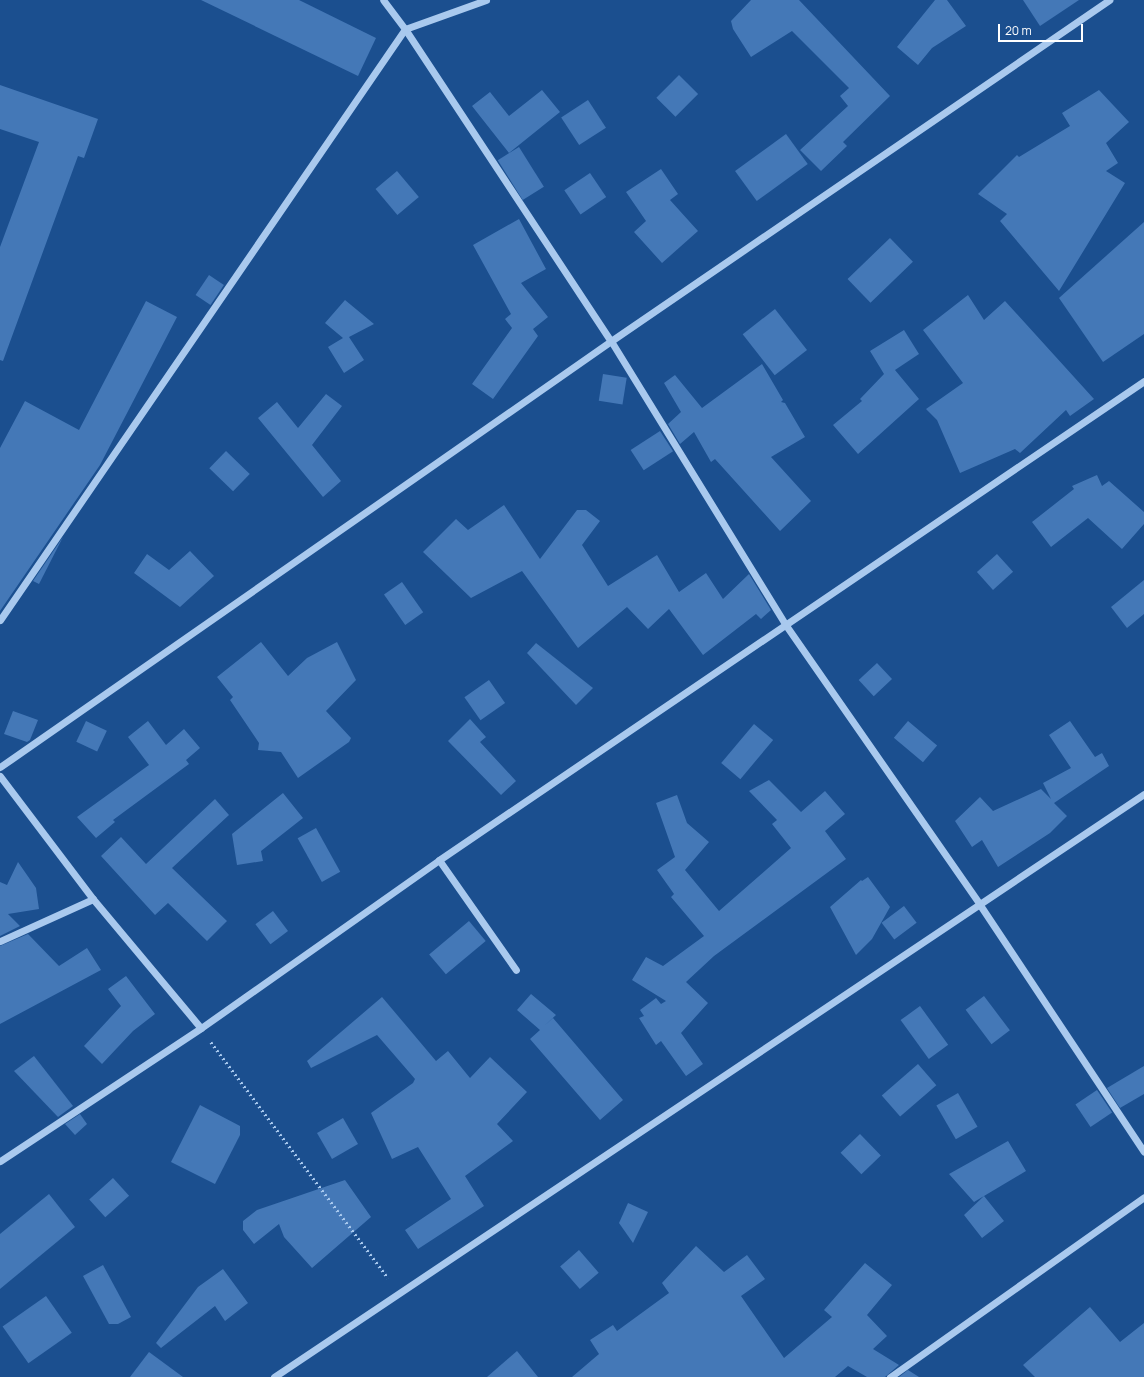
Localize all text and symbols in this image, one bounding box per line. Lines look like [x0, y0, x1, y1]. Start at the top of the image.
scale bar [1000, 16, 1085, 42]
text: 20 m [1005, 22, 1032, 39]

